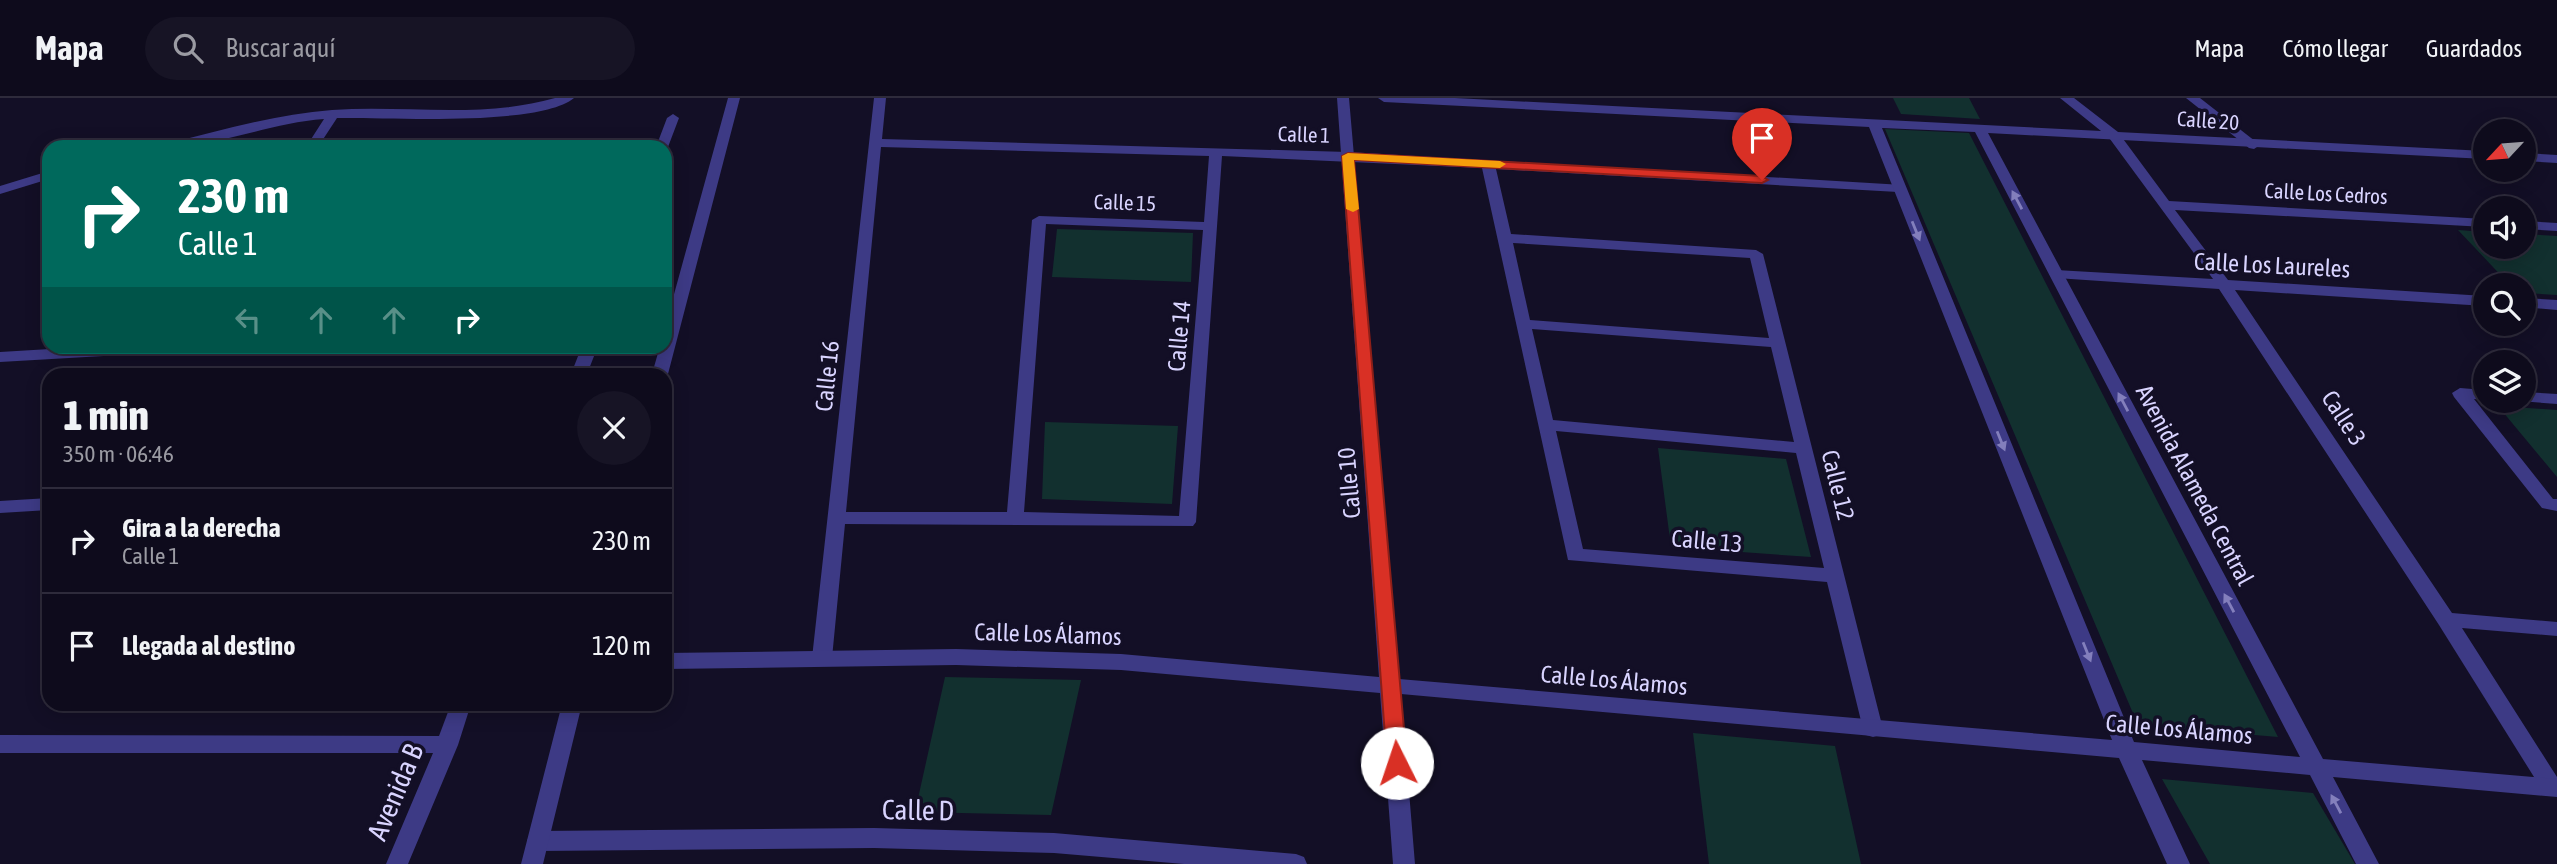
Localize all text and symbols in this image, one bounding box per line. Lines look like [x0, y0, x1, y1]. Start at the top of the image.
search box [145, 17, 635, 80]
text: Mapa [35, 29, 103, 67]
icon: search [169, 29, 207, 67]
text: Buscar aquí [225, 33, 335, 63]
text: Mapa [2195, 35, 2244, 62]
text: Cómo llegar [2282, 35, 2388, 62]
text: Guardados [2426, 35, 2522, 62]
street label: Calle 20 [2176, 106, 2240, 134]
pin [1732, 108, 1792, 180]
icon: arrive [1743, 119, 1781, 157]
north arrow [2473, 119, 2536, 182]
map controls [2473, 119, 2536, 413]
street label: Calle 1 [1277, 121, 1331, 147]
text: 230 m [178, 167, 289, 223]
icon: right [63, 168, 154, 259]
street label: Calle Los Cedros [2264, 178, 2388, 208]
street label: Calle 15 [1093, 189, 1157, 215]
one-way arrow [2012, 190, 2023, 210]
button: sound [2473, 196, 2536, 259]
one-way arrow [1910, 220, 1921, 241]
text: Calle 1 [178, 225, 258, 262]
street label: Calle Los Laureles [2193, 247, 2351, 283]
button: search [2473, 273, 2536, 336]
street label: Calle 14 [1162, 299, 1196, 373]
icon: left [229, 301, 267, 339]
icon: ahead [302, 301, 340, 339]
icon: ahead [375, 301, 413, 339]
icon: right [448, 301, 486, 339]
street label: Calle 16 [810, 339, 844, 413]
button: layers [2473, 350, 2536, 413]
street label: Avenida Alameda Central [2131, 380, 2260, 590]
street label: Calle 3 [2316, 386, 2372, 450]
text: 1 min [63, 391, 149, 439]
button: close [577, 391, 651, 465]
one-way arrow [2117, 392, 2129, 411]
one-way arrow [1996, 431, 2007, 452]
text: 350 m · 06:46 [63, 441, 174, 467]
street label: Calle 10 [1332, 446, 1366, 520]
street label: Calle 12 [1816, 447, 1860, 523]
text: Gira a la derecha [122, 513, 281, 543]
icon: right [63, 522, 101, 560]
street label: Calle 13 [1670, 524, 1744, 558]
text: 230 m [592, 526, 651, 556]
text: Calle 1 [122, 543, 179, 569]
one-way arrow [2224, 593, 2235, 613]
street label: Calle Los Álamos [974, 618, 1122, 650]
icon: arrive [63, 627, 101, 665]
text: Llegada al destino [122, 631, 295, 661]
text: 120 m [592, 631, 651, 661]
one-way arrow [2081, 642, 2093, 662]
street label: Calle Los Álamos [1539, 660, 1689, 700]
street label: Calle Los Álamos [2104, 709, 2254, 749]
position arrow [1360, 726, 1434, 800]
street label: Avenida B [361, 739, 429, 845]
street label: Calle D [882, 793, 954, 827]
one-way arrow [2330, 794, 2342, 814]

